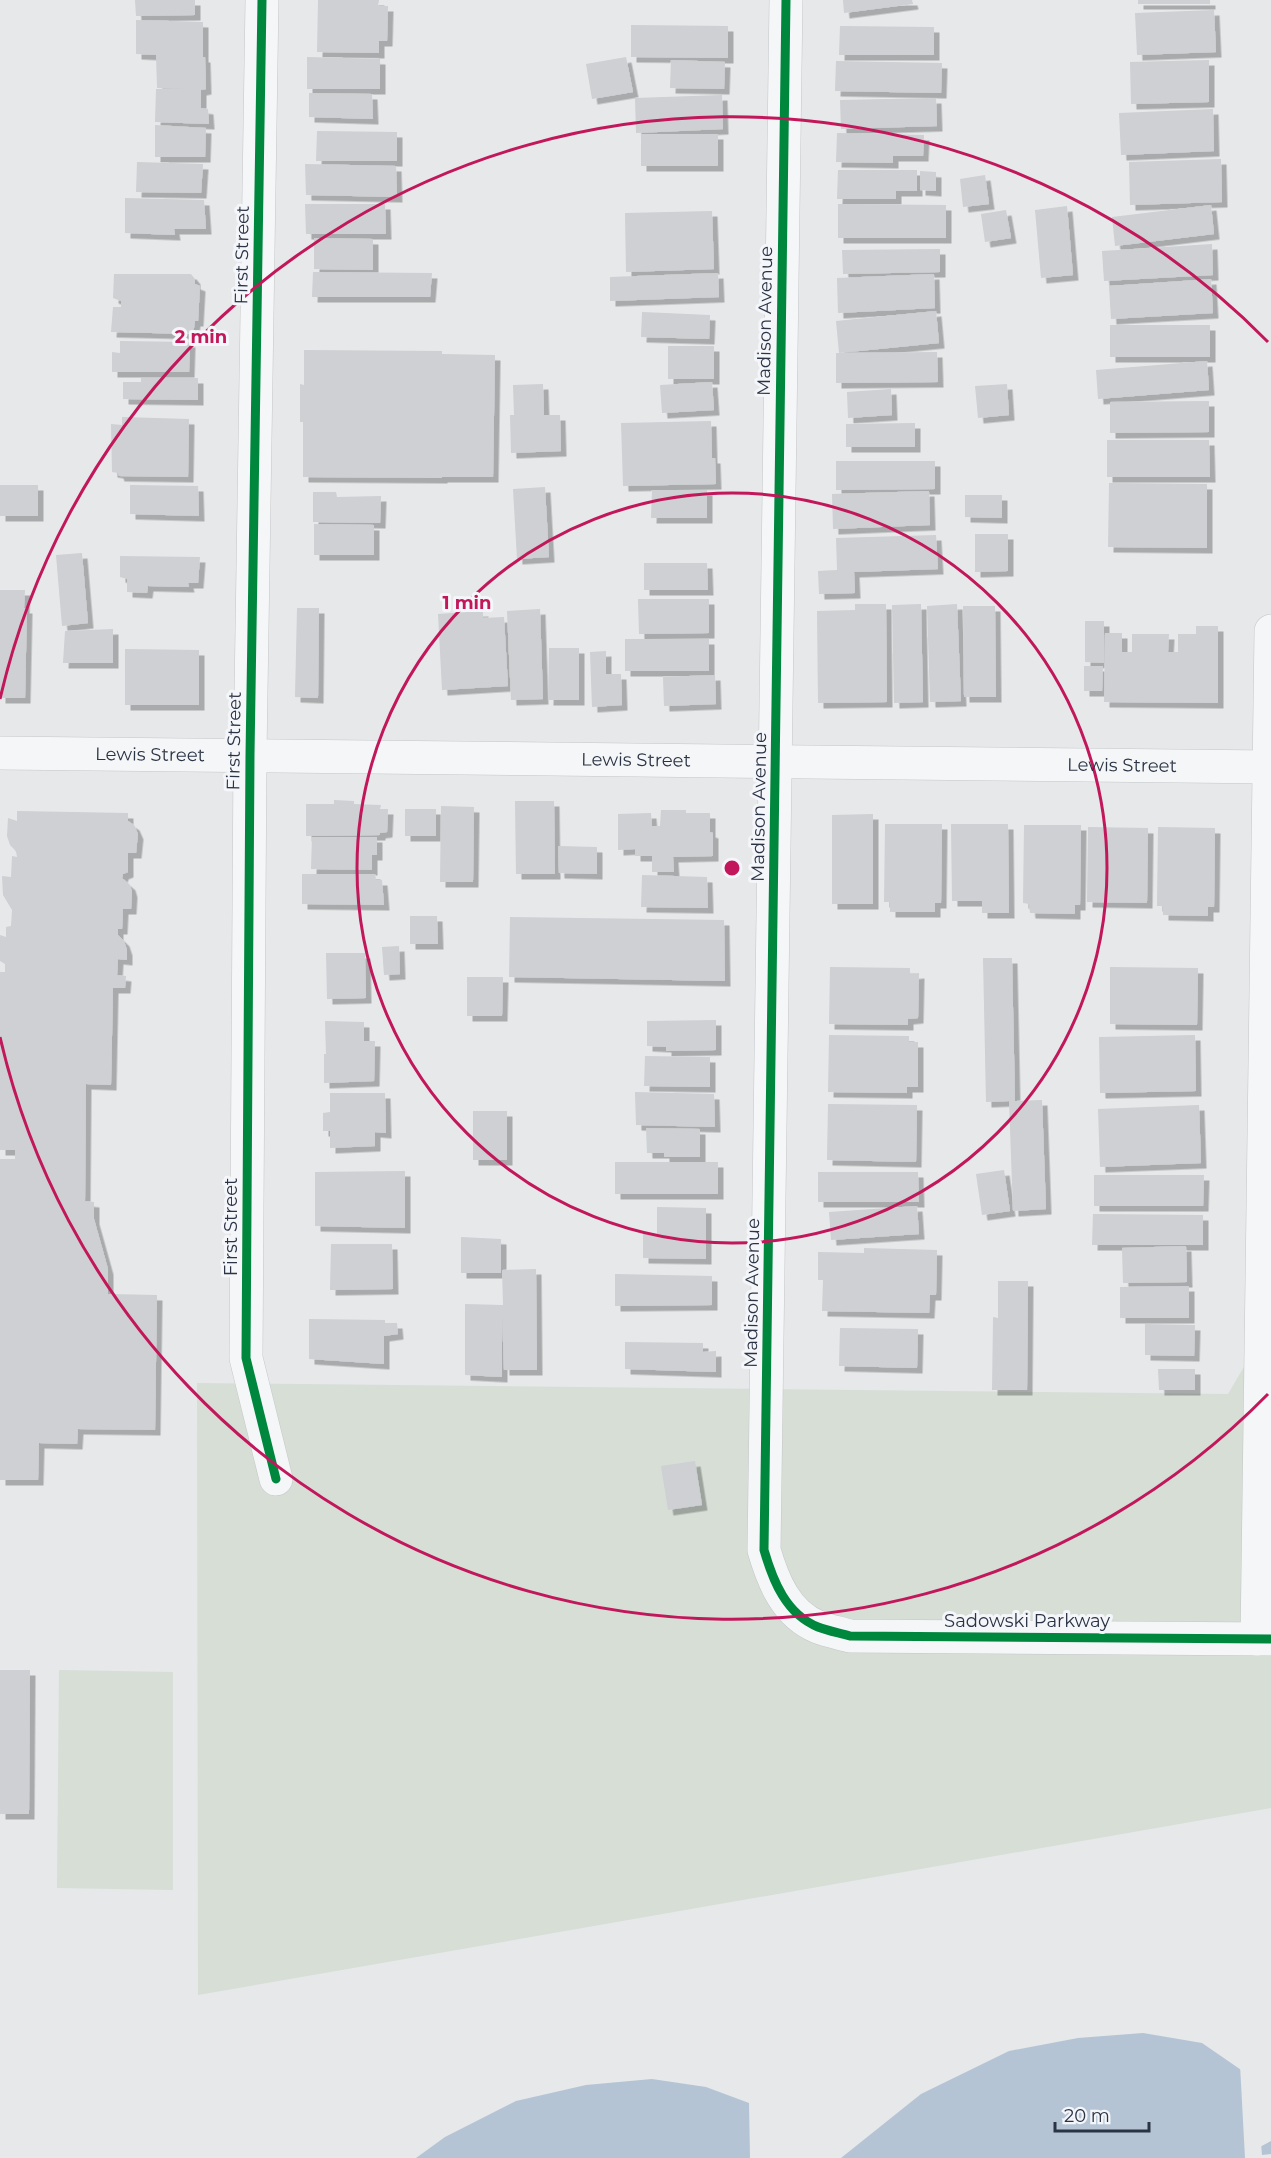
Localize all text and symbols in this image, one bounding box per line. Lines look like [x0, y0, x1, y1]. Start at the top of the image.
street label: First Street [230, 205, 254, 305]
street label: Madison Avenue [753, 246, 777, 396]
text: 2 min [175, 326, 227, 348]
text: 1 min [443, 592, 491, 614]
street label: First Street [222, 691, 246, 791]
street label: Madison Avenue [747, 732, 771, 882]
street label: Lewis Street [95, 743, 205, 766]
street label: Lewis Street [581, 748, 691, 772]
street label: Lewis Street [1067, 754, 1177, 777]
centre of rings [722, 858, 742, 878]
street label: First Street [220, 1178, 242, 1276]
street label: Madison Avenue [740, 1218, 764, 1368]
street label: Sadowski Parkway [944, 1610, 1110, 1632]
scale bar [1055, 2095, 1150, 2133]
text: 20 m [1064, 2105, 1110, 2127]

